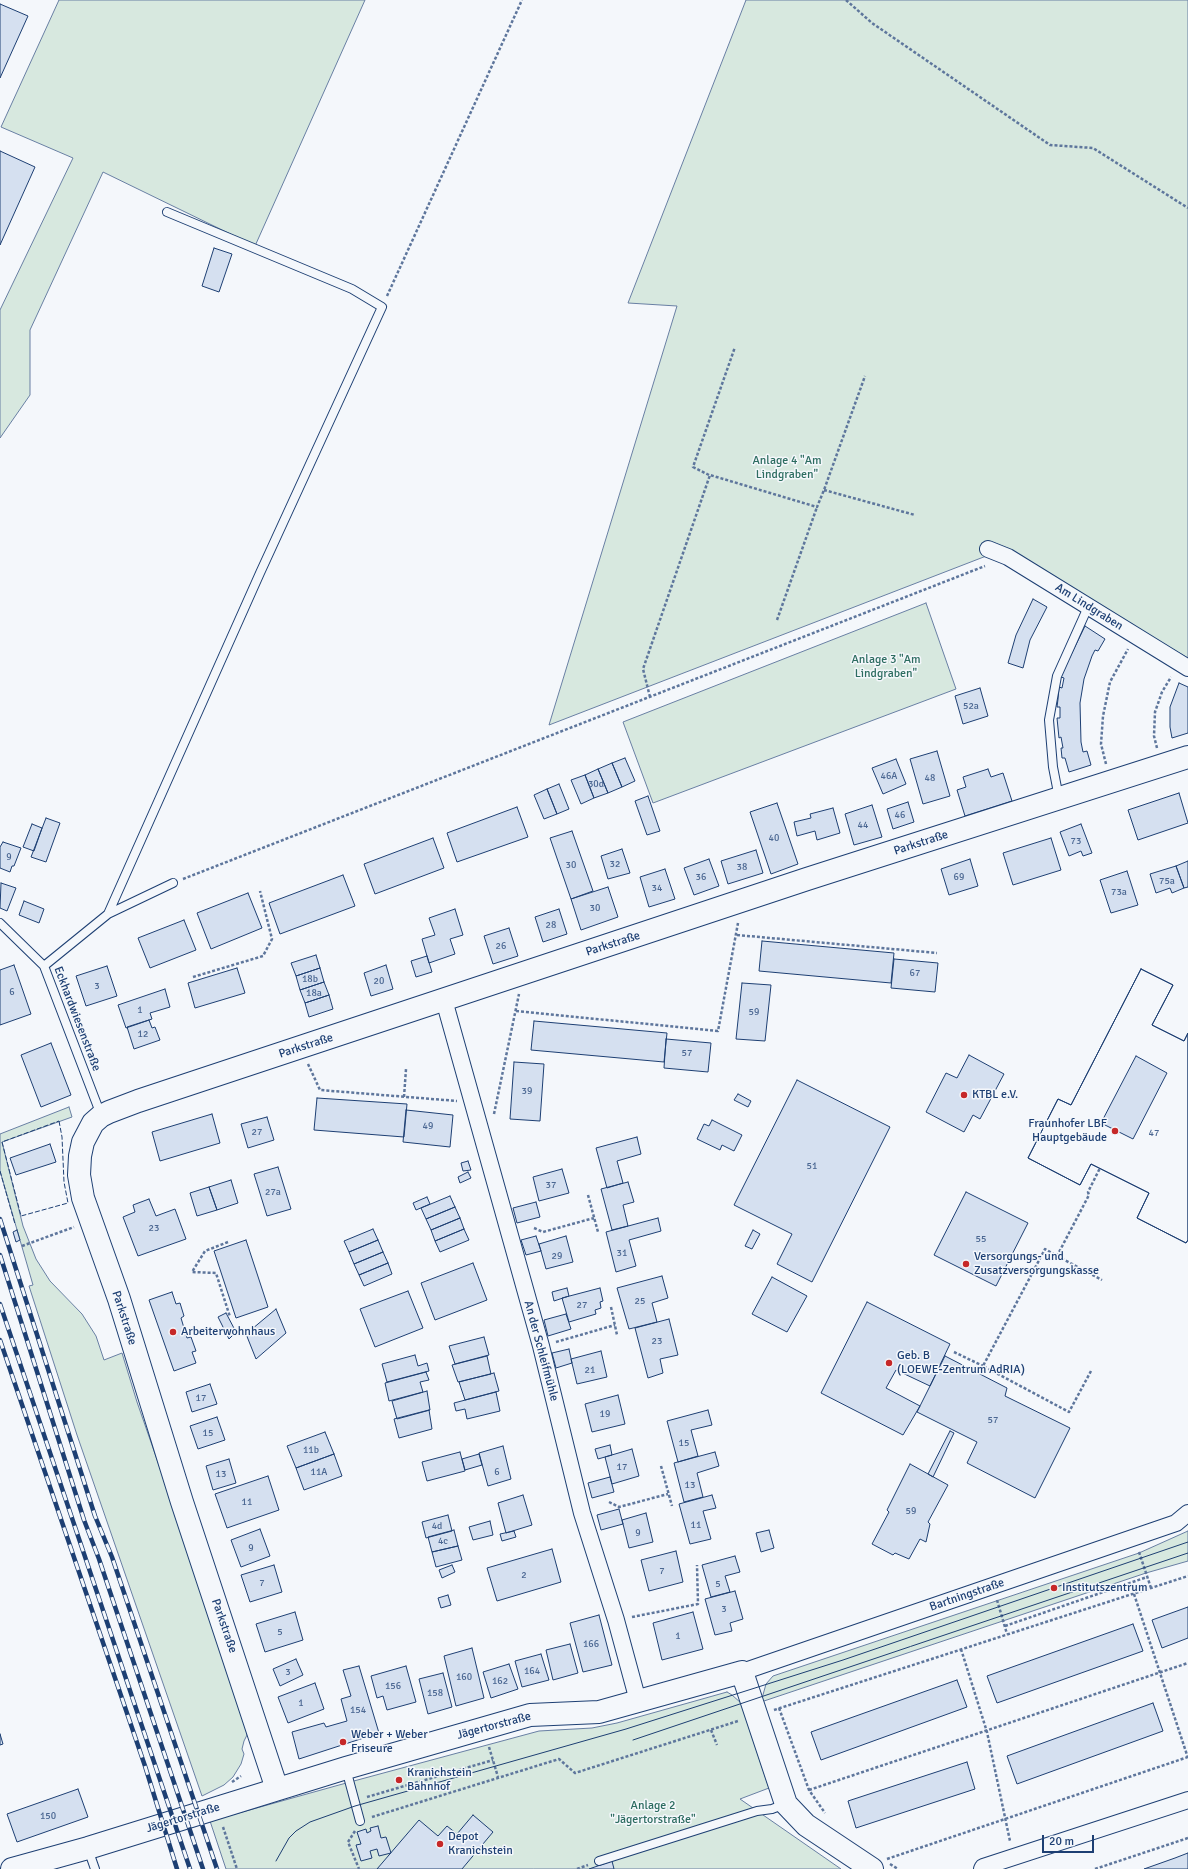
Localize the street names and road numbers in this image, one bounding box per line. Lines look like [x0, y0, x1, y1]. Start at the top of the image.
street label: Am Lindgraben [1052, 580, 1126, 634]
street label: Parkstraße [892, 827, 950, 859]
street label: Parkstraße [584, 928, 642, 960]
street label: Eckhardwiesenstraße [50, 965, 104, 1073]
street label: Parkstraße [277, 1030, 335, 1062]
street label: Parkstraße [108, 1289, 140, 1347]
street label: An der Schleifmühle [521, 1299, 561, 1403]
street label: Bartningstraße [928, 1575, 1006, 1615]
street label: Parkstraße [208, 1597, 240, 1655]
street label: Jägertorstraße [455, 1709, 533, 1743]
street label: Jägertorstraße [144, 1800, 222, 1836]

